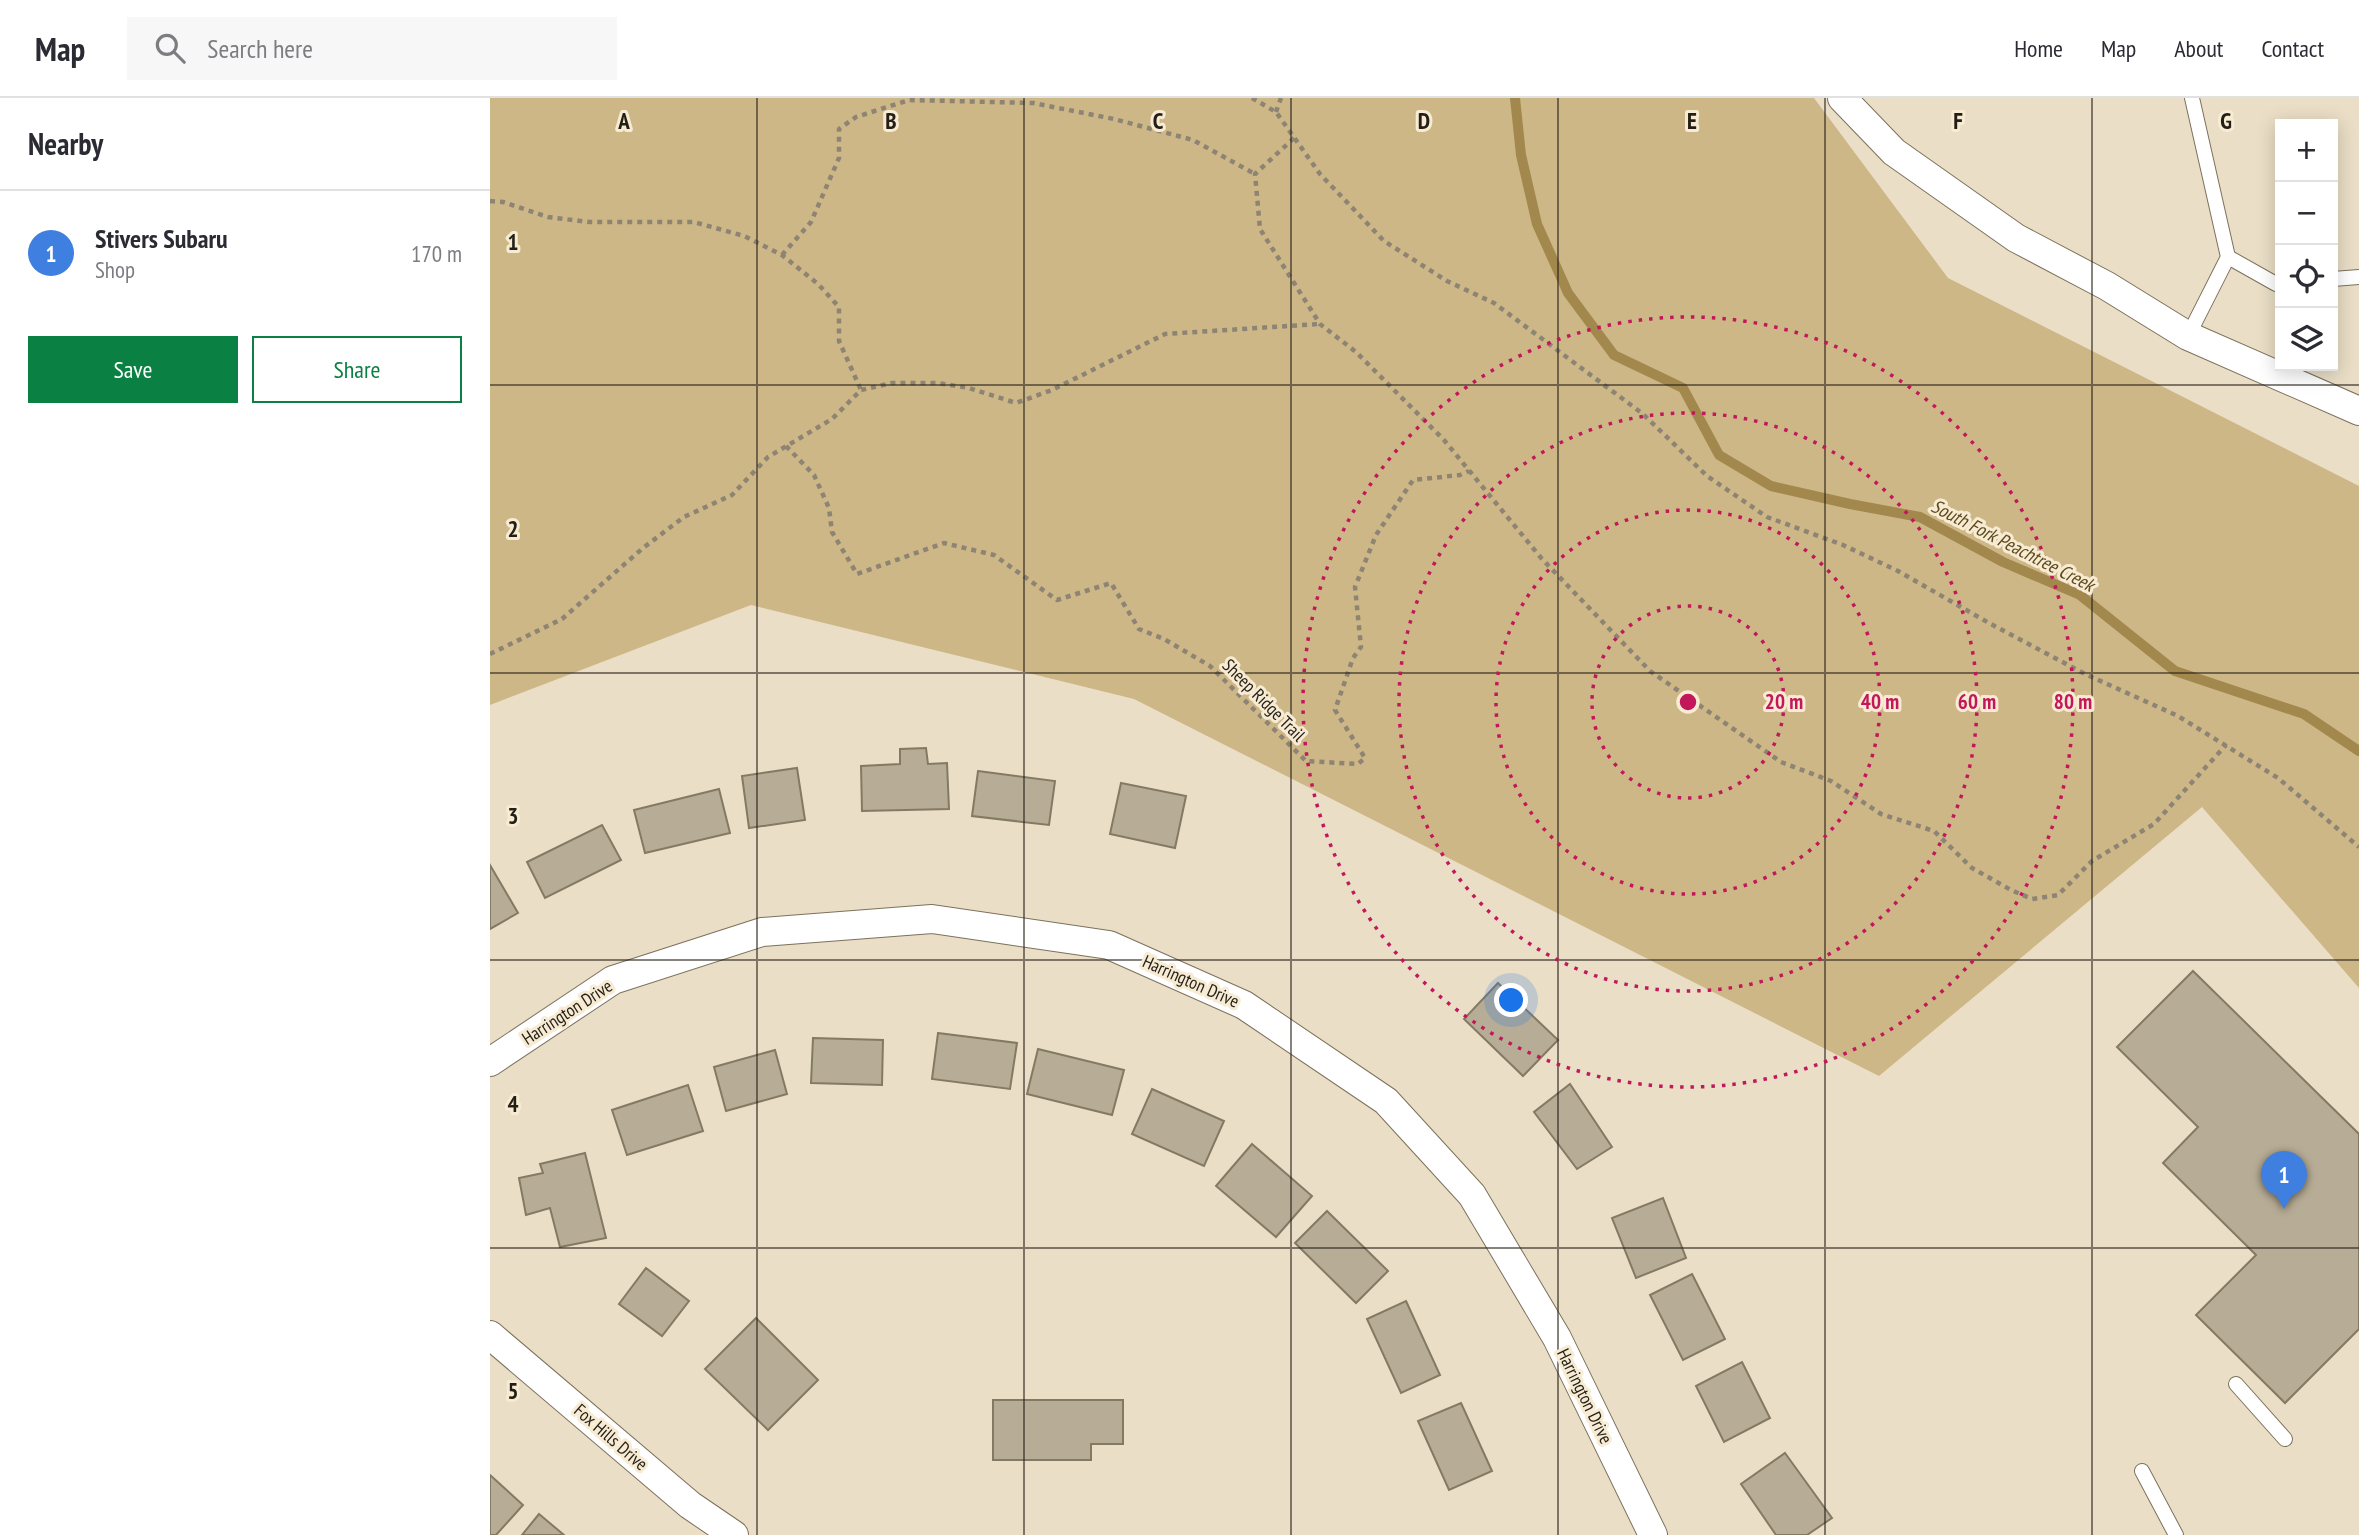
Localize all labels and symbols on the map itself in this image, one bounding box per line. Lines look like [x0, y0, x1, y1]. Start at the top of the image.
text: A [617, 106, 630, 135]
text: B [885, 106, 897, 135]
text: C [1153, 106, 1164, 135]
text: D [1418, 106, 1430, 135]
text: E [1687, 106, 1697, 135]
text: F [1953, 106, 1963, 135]
text: G [2220, 106, 2232, 135]
text: 1 [508, 227, 519, 256]
water label: South Fork Peachtree Creek [1928, 494, 2101, 598]
text: 2 [508, 514, 519, 543]
street label: Sheep Ridge Trail [1218, 654, 1311, 747]
text: 20 m [1765, 688, 1803, 715]
text: 40 m [1861, 688, 1899, 715]
text: 60 m [1958, 688, 1996, 715]
text: 80 m [2054, 688, 2092, 715]
centre of rings [1676, 690, 1700, 714]
text: 3 [508, 801, 519, 830]
street label: Harrington Drive [1139, 949, 1243, 1013]
street label: Harrington Drive [517, 974, 617, 1050]
your location [1494, 983, 1528, 1017]
text: 4 [508, 1089, 519, 1118]
pin: 1 [2261, 1151, 2307, 1209]
street label: Harrington Drive [1552, 1345, 1618, 1447]
text: 5 [508, 1376, 519, 1405]
street label: Fox Hills Drive [569, 1399, 653, 1475]

